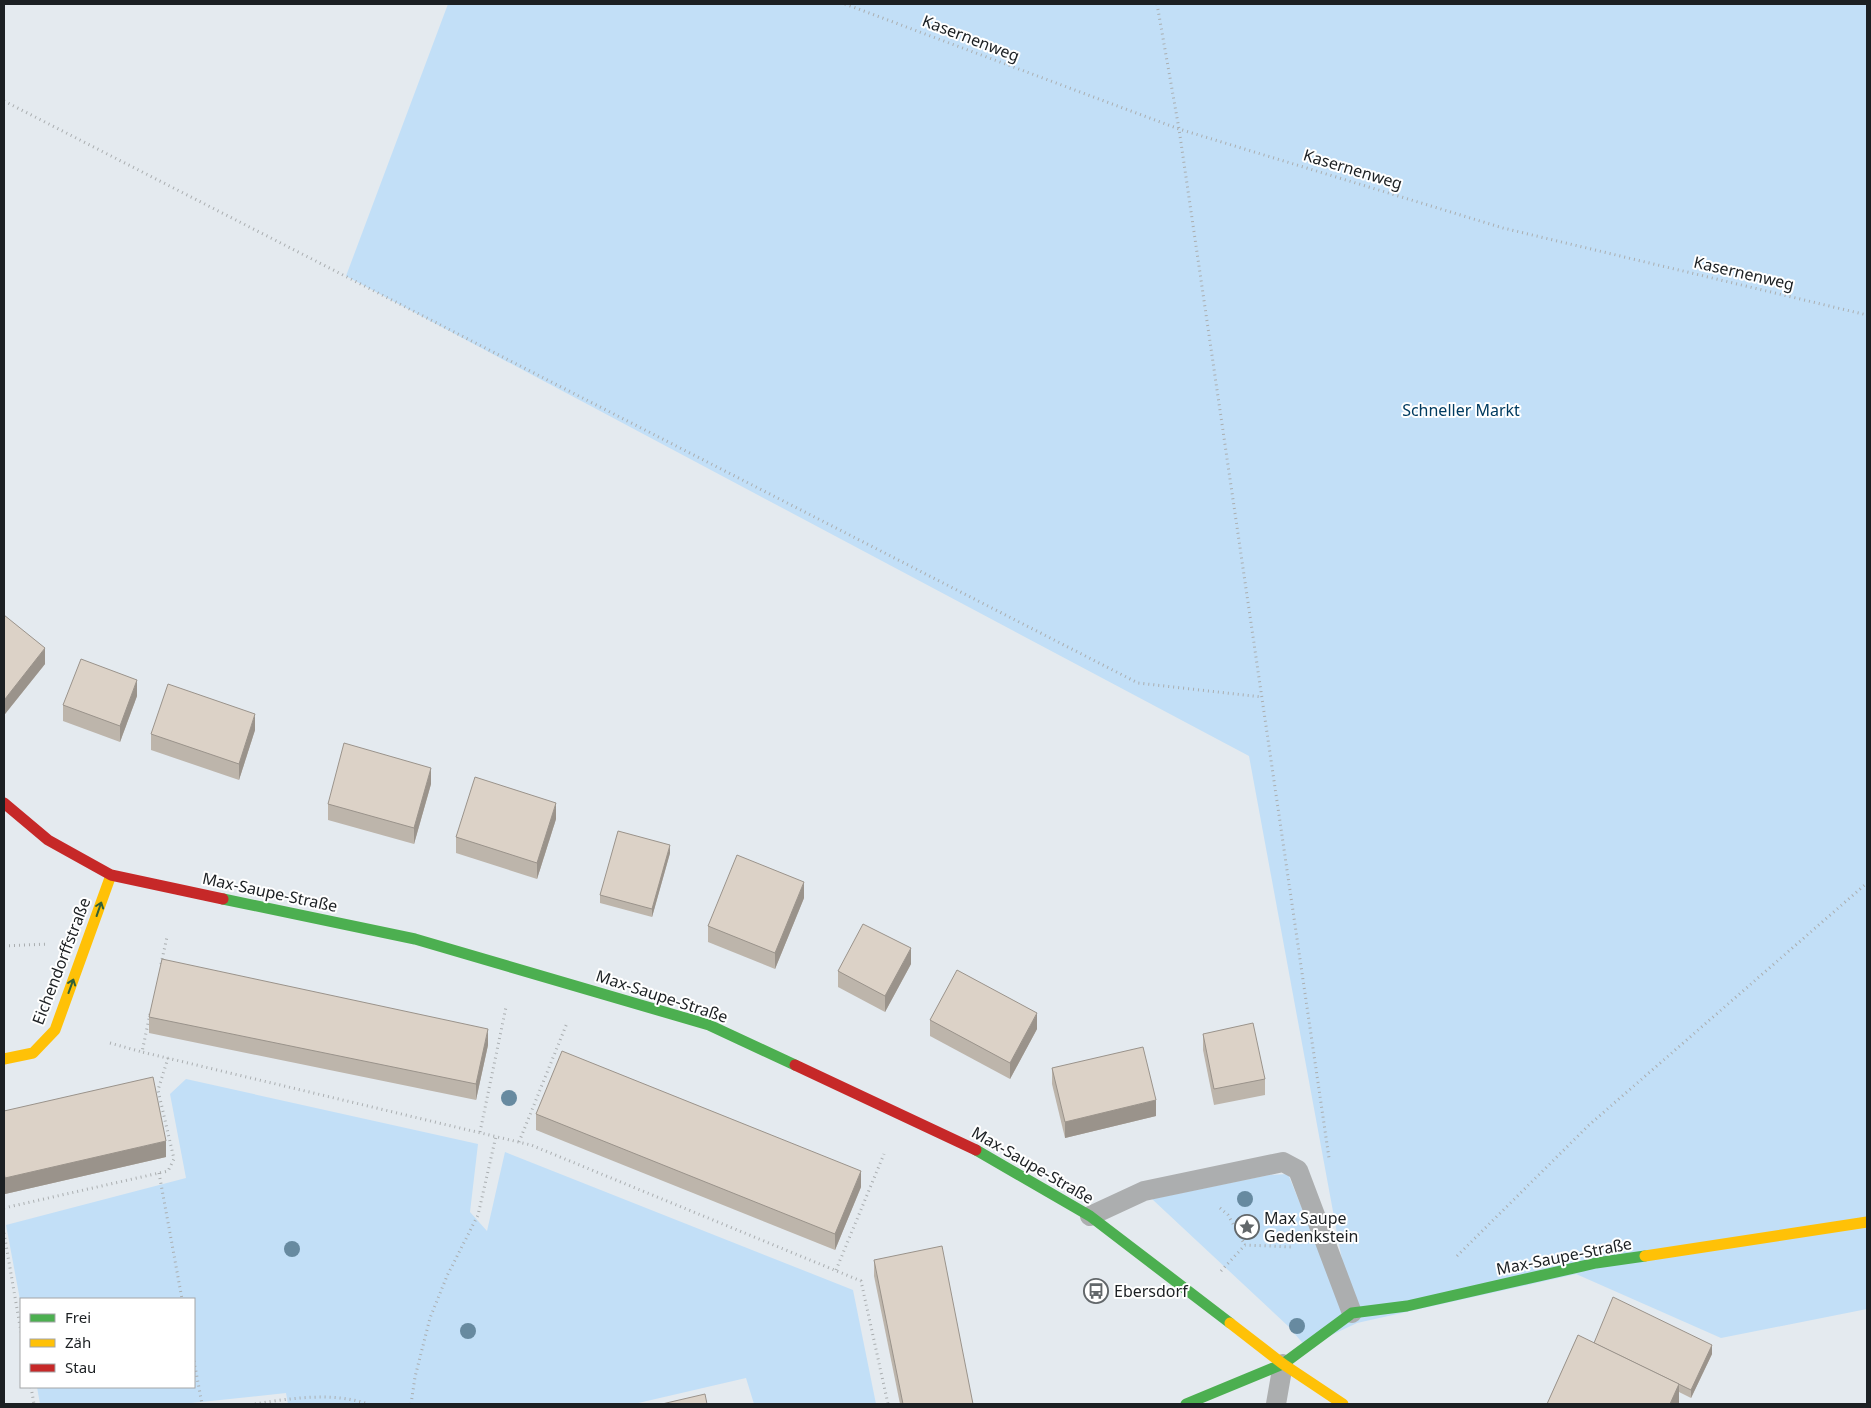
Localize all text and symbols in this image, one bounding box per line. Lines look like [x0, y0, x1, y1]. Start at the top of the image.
street label: Kasernenweg [919, 9, 1023, 67]
street label: Kasernenweg [1301, 144, 1405, 194]
street label: Kasernenweg [1692, 251, 1796, 295]
park label: Schneller Markt [1402, 399, 1520, 421]
street label: Max-Saupe-Straße [200, 867, 340, 917]
street label: Eichendorffstraße [27, 894, 95, 1028]
one-way arrow [95, 901, 104, 917]
street label: Max-Saupe-Straße [593, 964, 731, 1028]
one-way arrow [67, 979, 76, 994]
street label: Max-Saupe-Straße [968, 1121, 1098, 1209]
place label: Max Saupe Gedenkstein [1264, 1207, 1358, 1247]
place icon: Max Saupe Gedenkstein [1234, 1214, 1260, 1240]
street label: Max-Saupe-Straße [1494, 1232, 1634, 1280]
bus stop icon: Ebersdorf [1083, 1278, 1109, 1304]
place label: Ebersdorf [1114, 1280, 1189, 1302]
legend [20, 1298, 195, 1388]
text: Frei [65, 1307, 91, 1327]
text: Zäh [65, 1332, 91, 1352]
text: Stau [65, 1357, 96, 1377]

